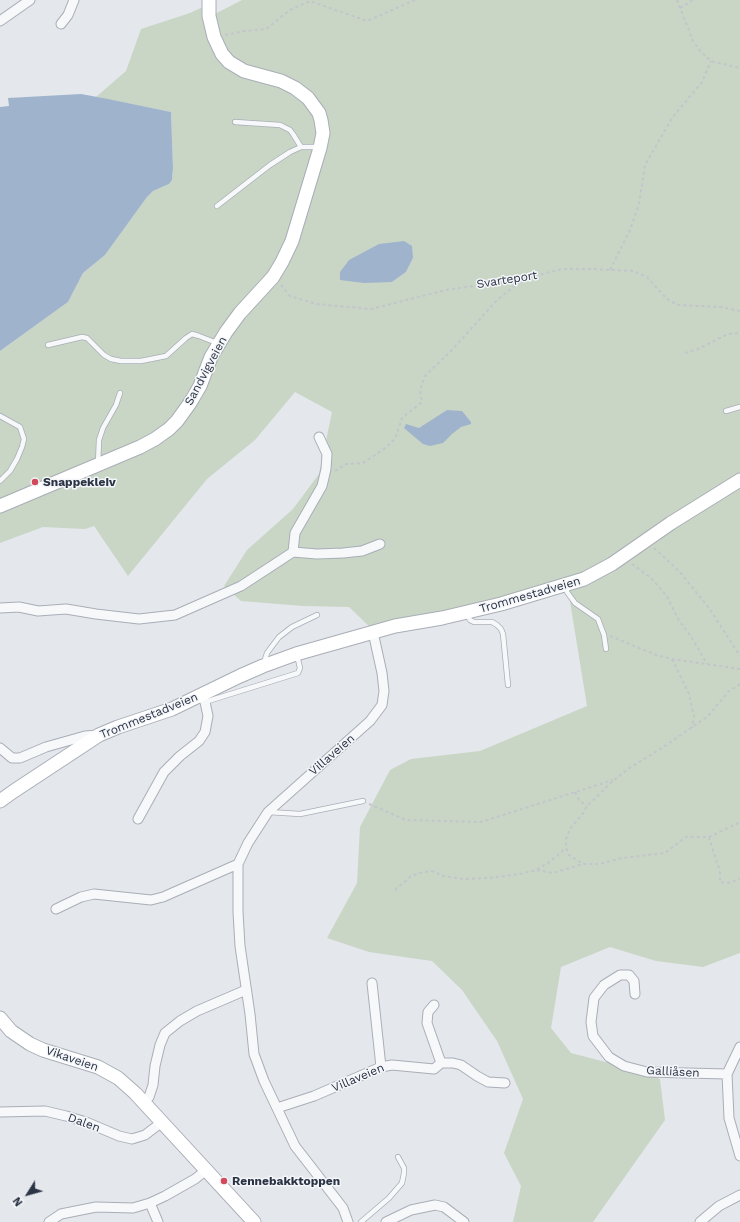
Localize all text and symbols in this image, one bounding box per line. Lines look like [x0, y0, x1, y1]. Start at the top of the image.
street label: Svarteport [476, 268, 538, 292]
street label: Sandvigveien [182, 334, 230, 408]
place label: Snappekleiv [43, 475, 116, 489]
marker: Snappekleiv [30, 477, 40, 487]
street label: Trommestadveien [478, 574, 582, 616]
street label: Trommestadveien [98, 690, 200, 742]
street label: Villaveien [306, 731, 358, 779]
street label: Vikaveien [44, 1043, 100, 1075]
street label: Villaveien [330, 1061, 386, 1095]
street label: Galliåsen [646, 1063, 700, 1081]
street label: Dalen [66, 1111, 102, 1135]
north arrow [8, 1174, 48, 1214]
place label: Rennebakktoppen [232, 1174, 340, 1188]
marker: Rennebakktoppen [219, 1176, 229, 1186]
text: N [10, 1194, 26, 1209]

